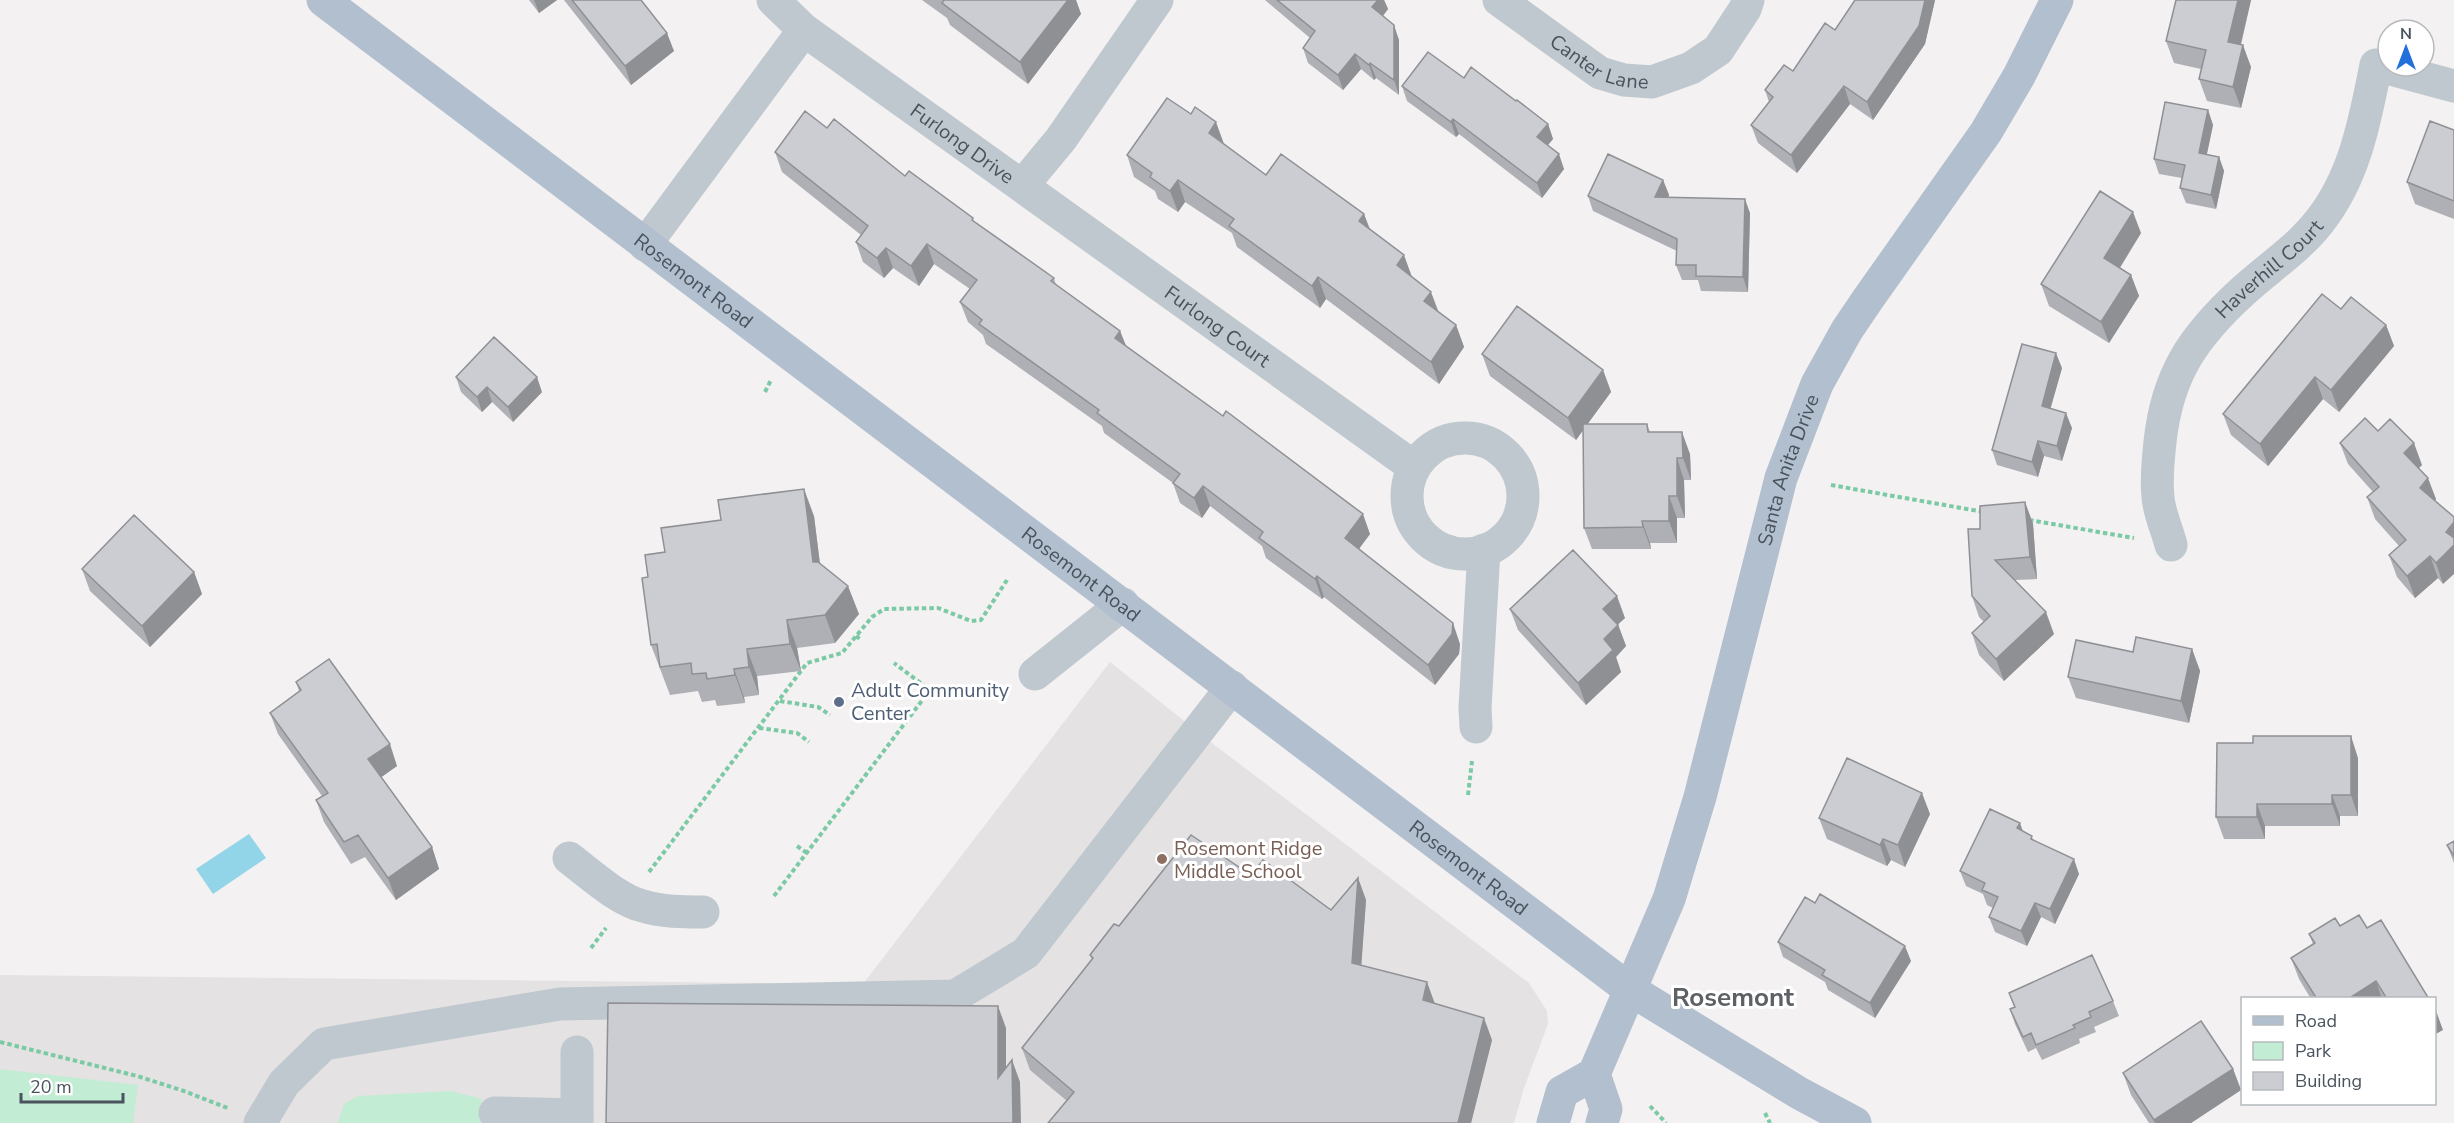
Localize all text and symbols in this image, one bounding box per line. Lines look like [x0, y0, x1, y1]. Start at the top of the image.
north arrow [2376, 18, 2436, 78]
text: N [2400, 23, 2412, 45]
street label: Canter Lane [1544, 28, 1650, 95]
street label: Furlong Drive [905, 97, 1020, 190]
street label: Haverhill Court [2209, 213, 2330, 324]
street label: Rosemont Road [629, 227, 759, 335]
street label: Furlong Court [1159, 279, 1277, 374]
street label: Santa Anita Drive [1751, 390, 1825, 548]
street label: Rosemont Road [1016, 520, 1146, 628]
place label: Adult Community Center [851, 677, 1010, 727]
marker: Adult Community Center [832, 695, 846, 709]
street label: Rosemont Road [1403, 814, 1534, 921]
place label: Rosemont Ridge Middle School [1174, 835, 1322, 885]
marker: Rosemont Ridge Middle School [1155, 852, 1169, 866]
district label: Rosemont [1672, 980, 1795, 1015]
legend [2241, 997, 2436, 1105]
text: Road [2295, 1009, 2337, 1033]
text: Park [2295, 1039, 2332, 1063]
scale bar [21, 1066, 123, 1104]
text: Building [2295, 1069, 2362, 1093]
text: 20 m [30, 1075, 72, 1099]

